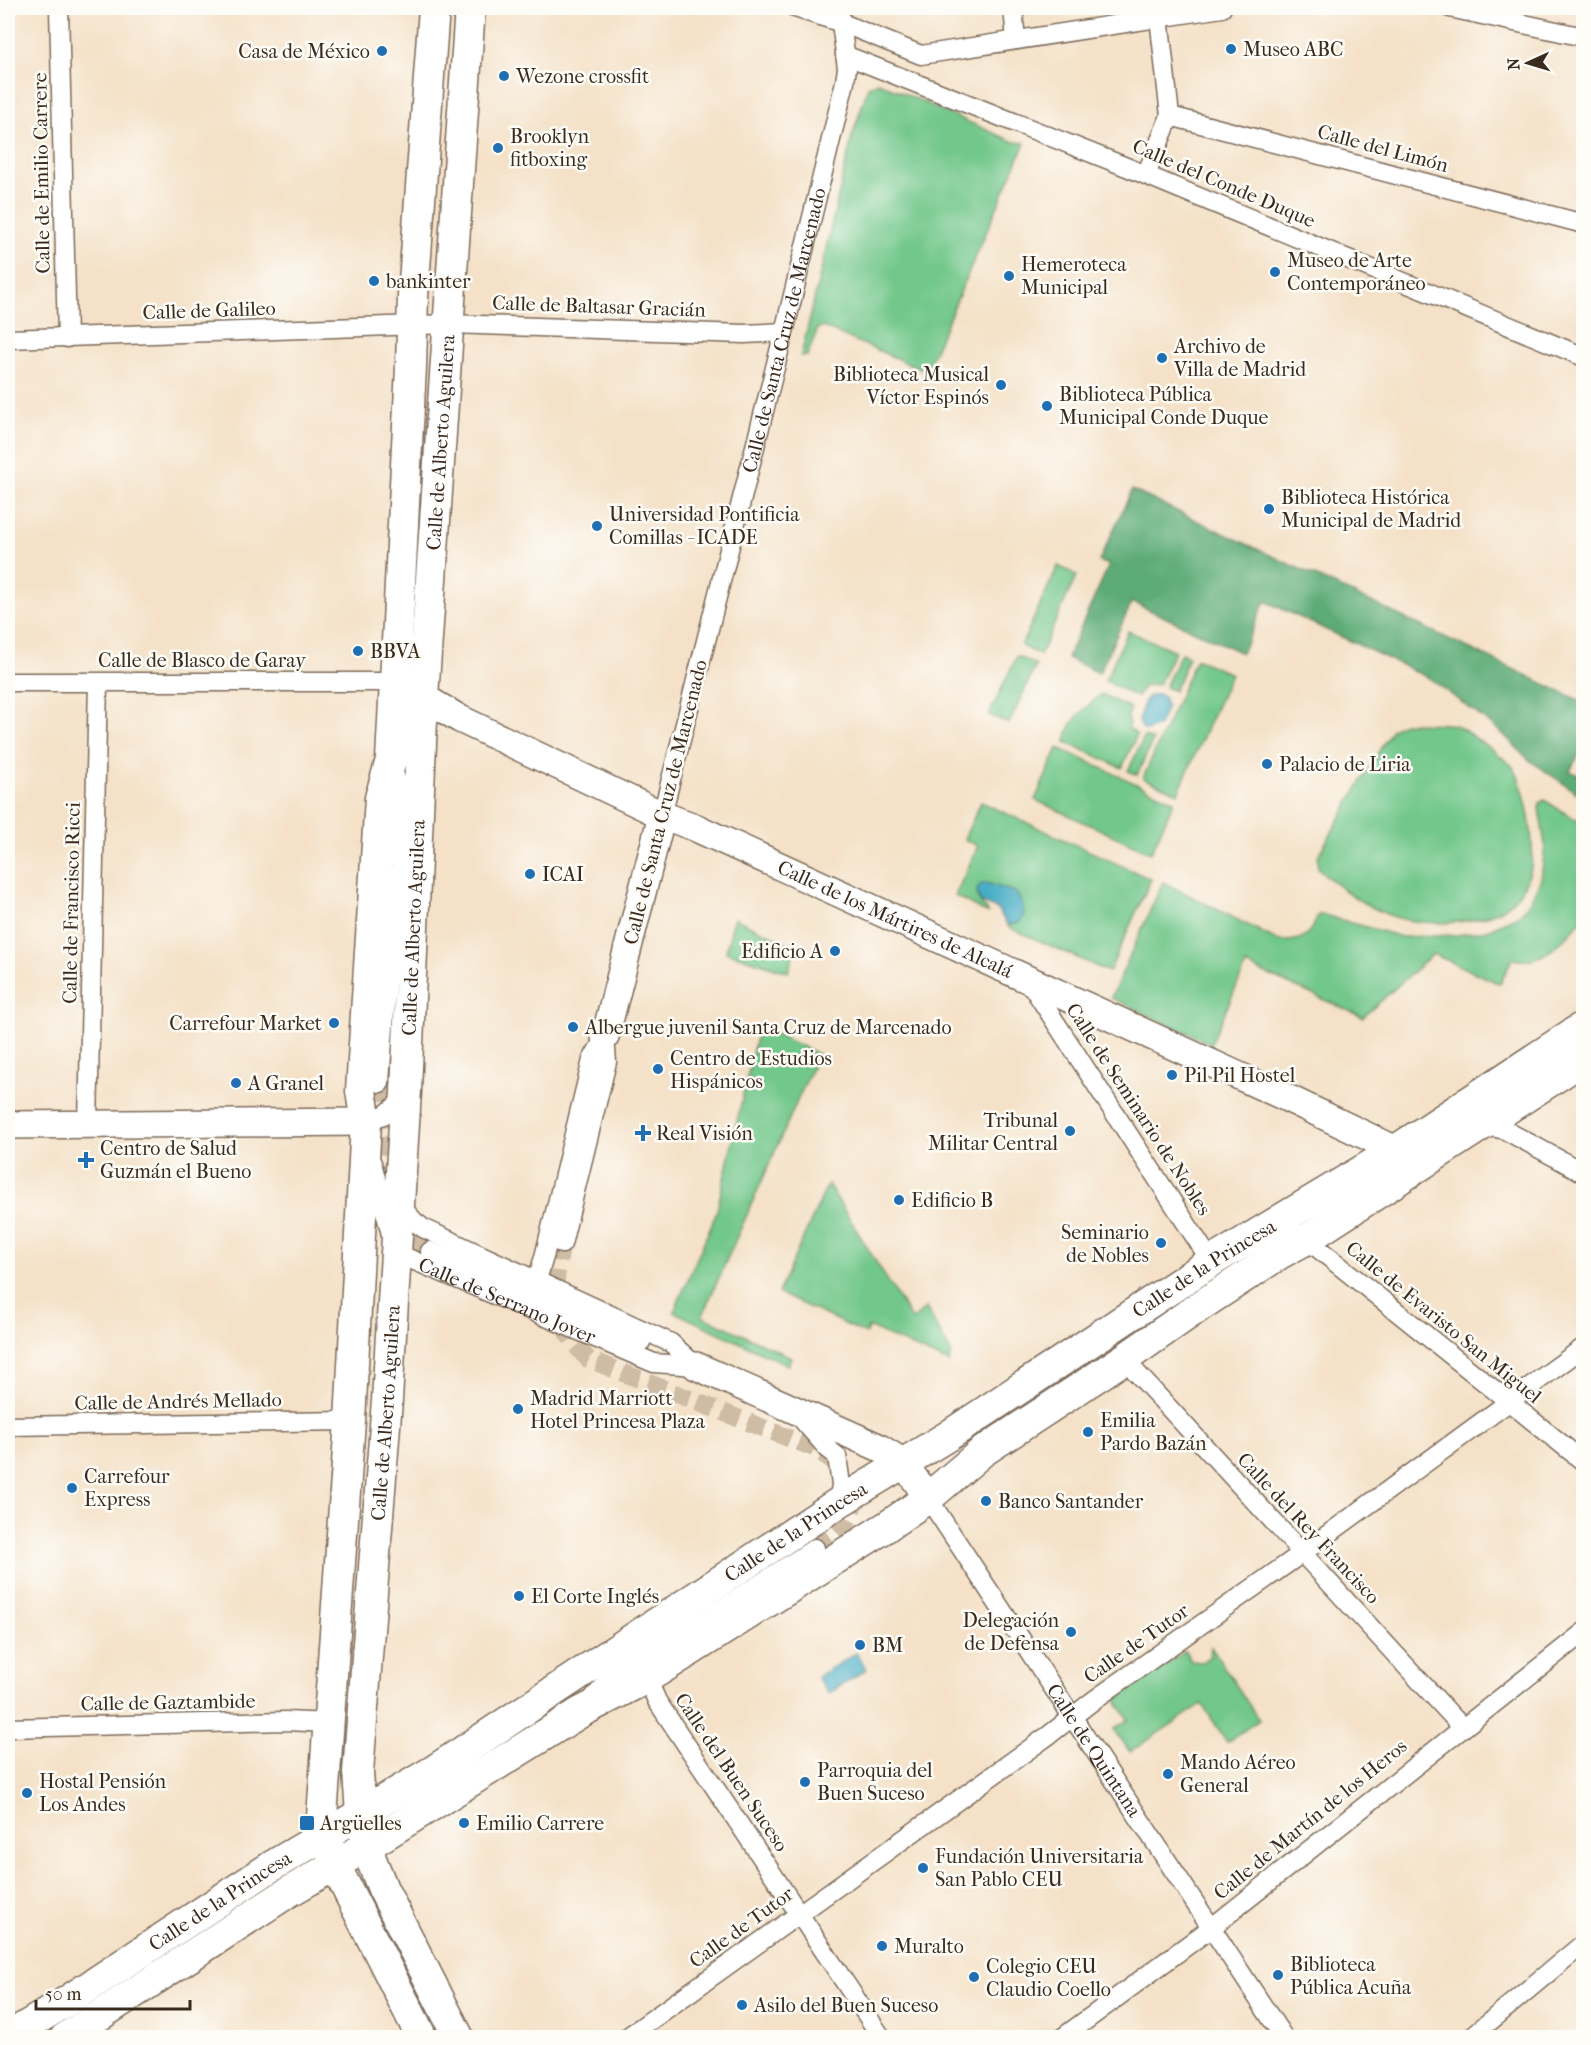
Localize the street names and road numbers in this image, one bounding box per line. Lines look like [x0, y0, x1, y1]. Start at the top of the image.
street label: Calle de Emilio Carrere [28, 72, 55, 274]
street label: Calle del Limón [1315, 120, 1451, 177]
street label: Calle del Conde Duque [1129, 135, 1319, 232]
street label: Calle de Santa Cruz de Marcenado [738, 185, 831, 475]
street label: Calle de Baltasar Gracián [492, 291, 707, 322]
street label: Calle de Galileo [142, 297, 276, 324]
street label: Calle de Alberto Aguilera [422, 333, 460, 551]
street label: Calle de Blasco de Garay [98, 649, 307, 672]
street label: Calle de Santa Cruz de Marcenado [619, 657, 712, 947]
street label: Calle de Francisco Ricci [58, 802, 85, 1004]
street label: Calle de Alberto Aguilera [397, 818, 430, 1036]
street label: Calle de los Mártires de Alcalá [774, 856, 1017, 983]
street label: Calle de Seminario de Nobles [1061, 999, 1216, 1220]
street label: Calle de la Princesa [1128, 1214, 1281, 1323]
street label: Calle de Evaristo San Miguel [1341, 1237, 1546, 1409]
street label: Calle de Serrano Jover [415, 1253, 599, 1349]
street label: Calle de Alberto Aguilera [367, 1304, 405, 1522]
street label: Calle de Andrés Mellado [74, 1388, 282, 1415]
street label: Calle del Rey Francisco [1233, 1448, 1385, 1609]
street label: Calle de la Princesa [720, 1477, 872, 1587]
street label: Calle de Tutor [1079, 1598, 1194, 1688]
street label: Calle de Quintana [1042, 1680, 1146, 1822]
street label: Calle de Gaztambide [80, 1689, 256, 1716]
street label: Calle del Buen Suceso [670, 1689, 793, 1856]
street label: Calle de Martín de los Heros [1209, 1734, 1411, 1904]
street label: Calle de la Princesa [145, 1846, 296, 1956]
street label: Calle de Tutor [685, 1882, 798, 1973]

